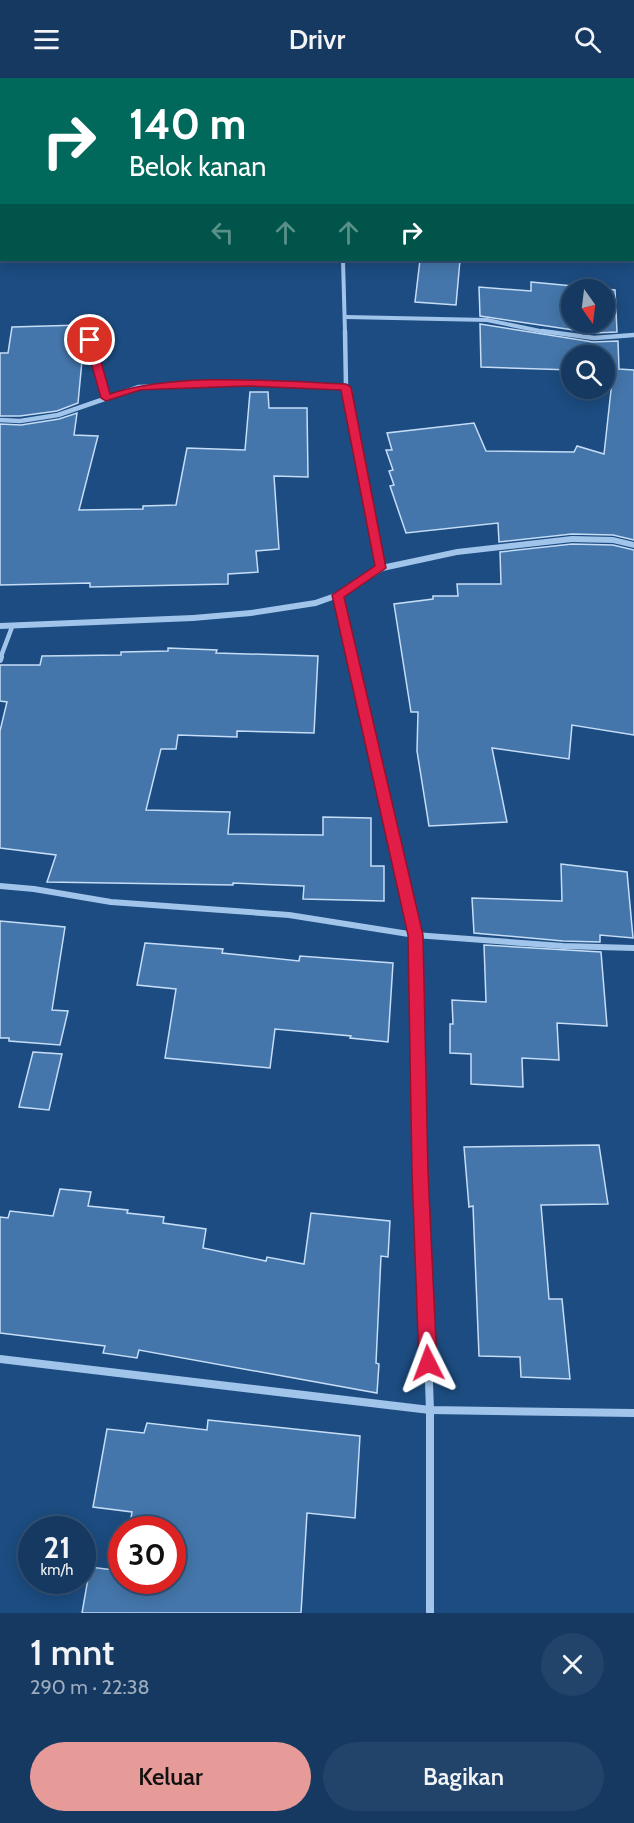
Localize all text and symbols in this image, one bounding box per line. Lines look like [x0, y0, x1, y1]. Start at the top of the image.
icon: menu [30, 23, 63, 56]
text: Drivr [289, 23, 345, 56]
icon: search [571, 23, 604, 56]
text: 140 m [129, 98, 246, 150]
icon: right [30, 102, 108, 180]
text: Belok kanan [129, 150, 266, 183]
icon: left [206, 216, 239, 249]
icon: ahead [269, 216, 302, 249]
icon: ahead [332, 216, 365, 249]
icon: right [395, 216, 428, 249]
north arrow [561, 279, 615, 333]
map controls [561, 279, 615, 399]
pin [64, 314, 115, 365]
icon: arrive [73, 323, 106, 356]
button: search [561, 345, 615, 399]
position arrow [396, 1331, 460, 1395]
speed limit sign: 30 [108, 1516, 186, 1594]
text: 21 [44, 1529, 70, 1566]
text: km/h [41, 1561, 73, 1579]
text: 1 mnt [30, 1630, 114, 1674]
button: close [541, 1633, 604, 1696]
text: 290 m · 22:38 [30, 1675, 150, 1699]
button: Keluar [30, 1742, 311, 1811]
button: Bagikan [323, 1742, 604, 1811]

